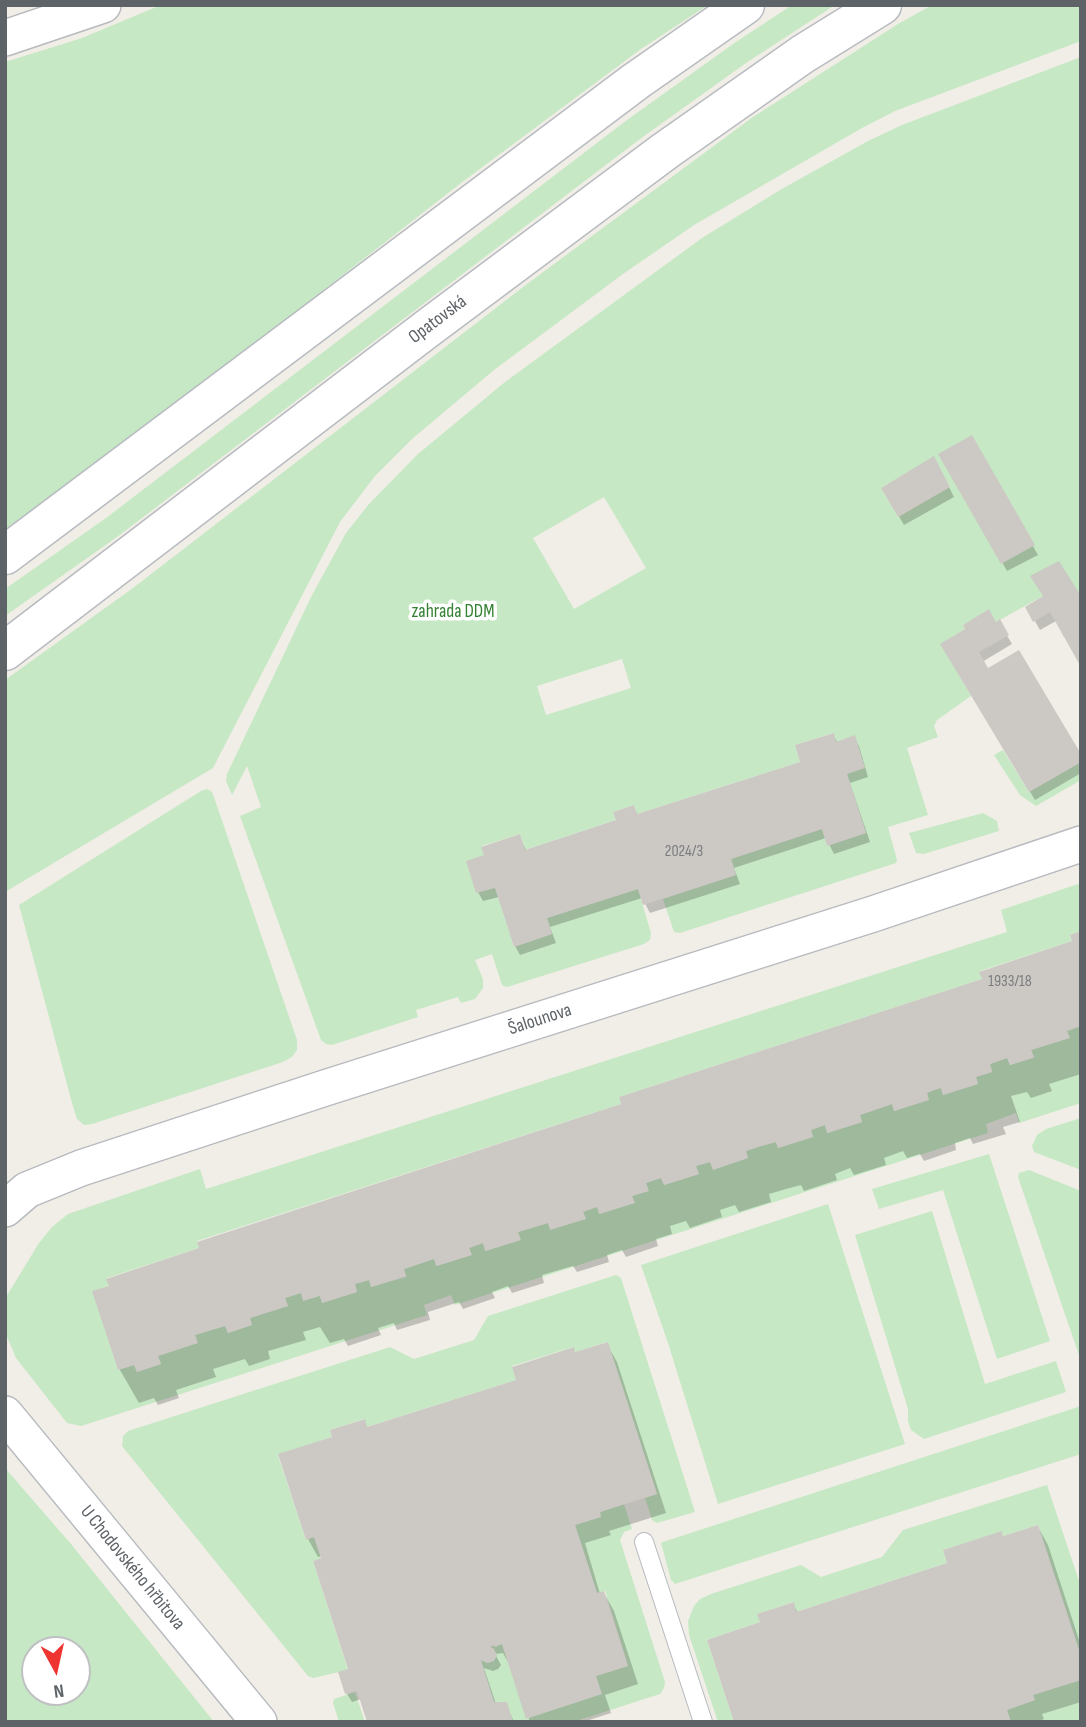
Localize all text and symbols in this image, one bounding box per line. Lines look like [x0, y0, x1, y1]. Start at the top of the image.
street label: Opatovská [405, 291, 471, 349]
park label: zahrada DDM [412, 601, 494, 623]
house number: 2024/3 [665, 842, 703, 862]
house number: 1933/18 [988, 972, 1032, 992]
street label: Šalounova [506, 999, 574, 1041]
street label: U Chodovského hřbitova [75, 1501, 189, 1635]
north arrow [21, 1636, 91, 1706]
text: N [52, 1678, 65, 1702]

